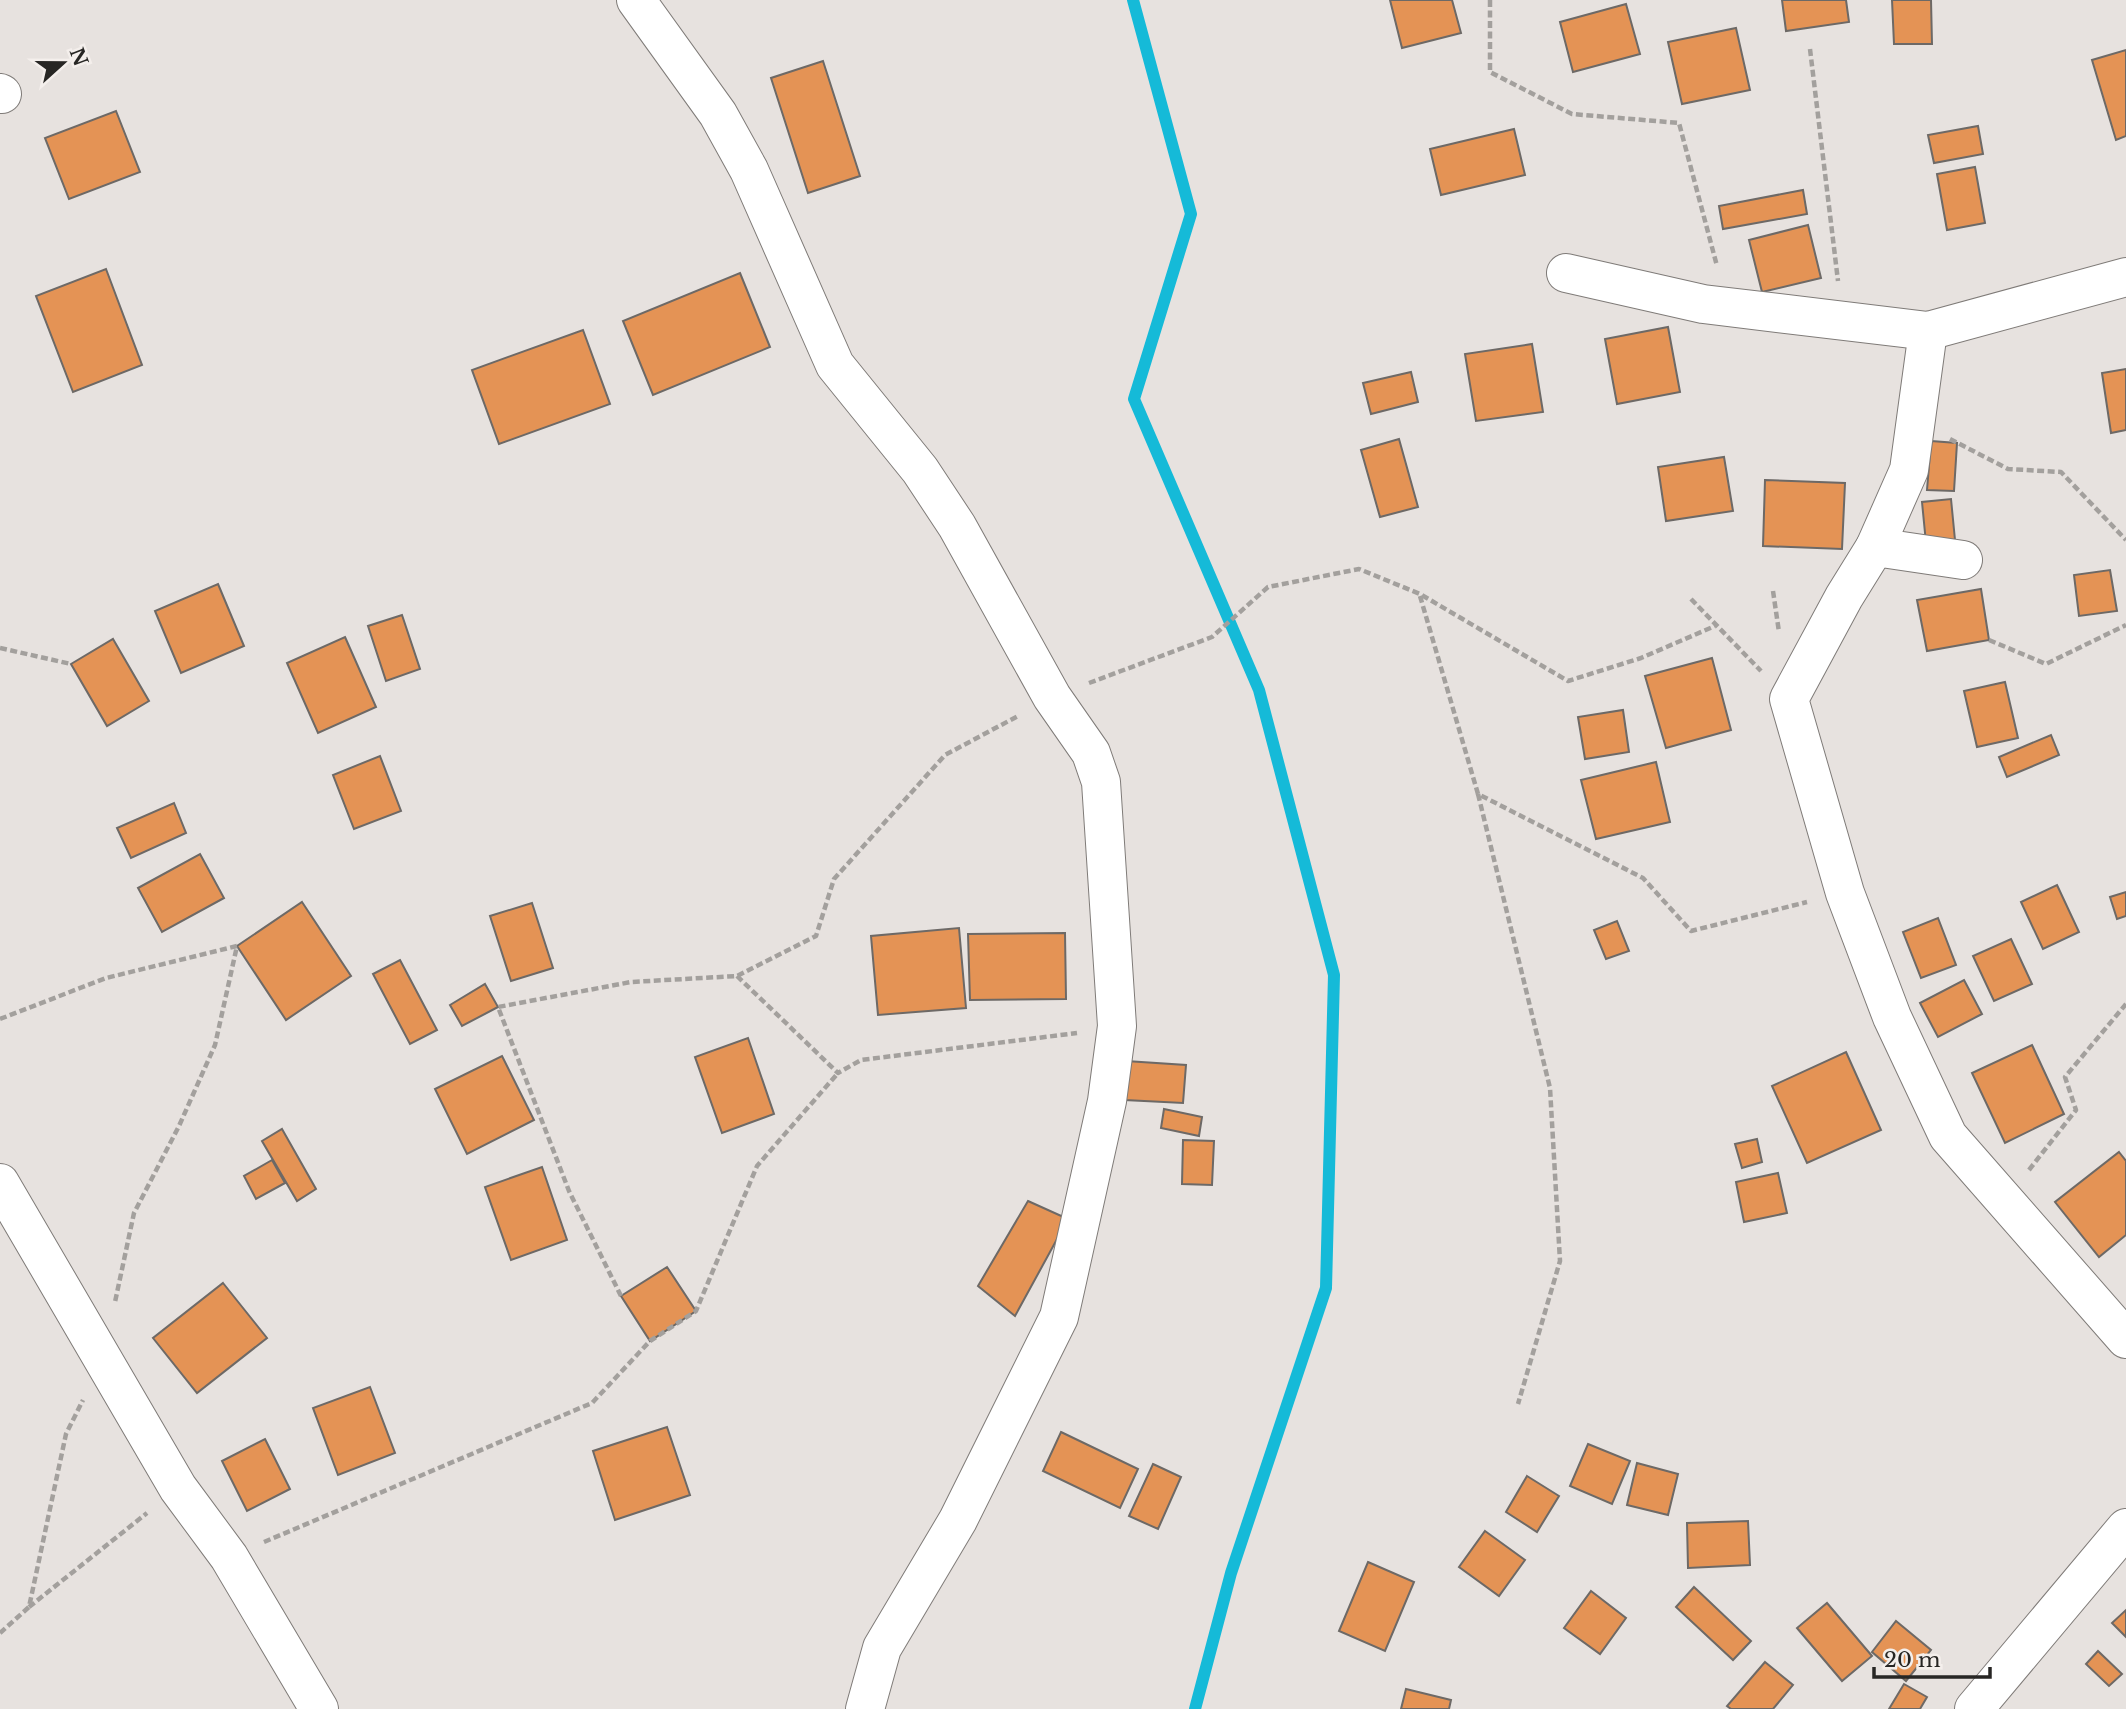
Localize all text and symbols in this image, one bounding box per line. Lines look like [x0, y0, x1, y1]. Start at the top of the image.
north arrow [28, 28, 98, 98]
text: N [64, 45, 92, 70]
scale bar [1874, 1636, 1990, 1680]
text: 20 m [1884, 1647, 1941, 1673]

